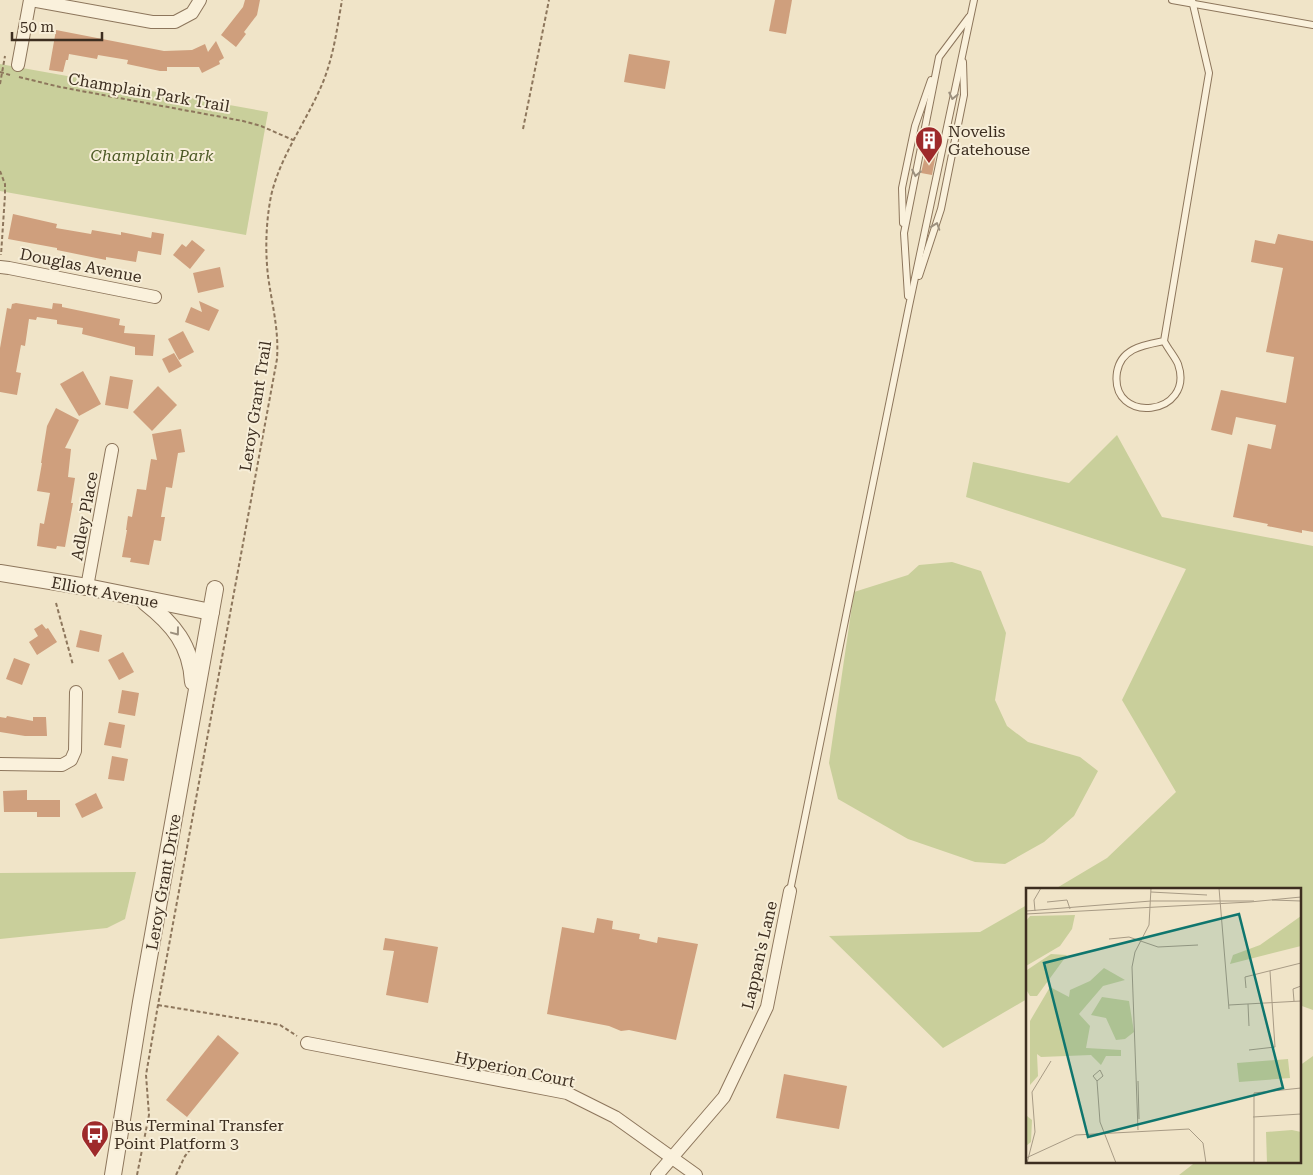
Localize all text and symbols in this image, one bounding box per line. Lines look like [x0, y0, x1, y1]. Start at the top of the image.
scale bar [12, 10, 102, 42]
text: 50 m [20, 18, 55, 36]
street label: Champlain Park Trail [67, 69, 231, 116]
one-way arrow [949, 92, 959, 101]
place label: Novelis Gatehouse [948, 122, 1030, 159]
building icon: Novelis Gatehouse [914, 125, 944, 164]
park label: Champlain Park [91, 146, 214, 165]
one-way arrow [911, 168, 922, 177]
one-way arrow [930, 222, 940, 231]
street label: Douglas Avenue [18, 244, 144, 287]
street label: Leroy Grant Trail [236, 339, 275, 473]
street label: Adley Place [67, 470, 102, 562]
street label: Elliott Avenue [50, 573, 160, 612]
one-way arrow [170, 626, 179, 636]
street label: Leroy Grant Drive [142, 812, 185, 952]
inset map [1026, 888, 1300, 1162]
street label: Lappan's Lane [738, 899, 781, 1011]
street label: Hyperion Court [453, 1047, 577, 1091]
place label: Bus Terminal Transfer Point Platform 3 [114, 1116, 284, 1153]
bus stop icon: Bus Terminal Transfer Point Platform 3 [80, 1119, 110, 1158]

